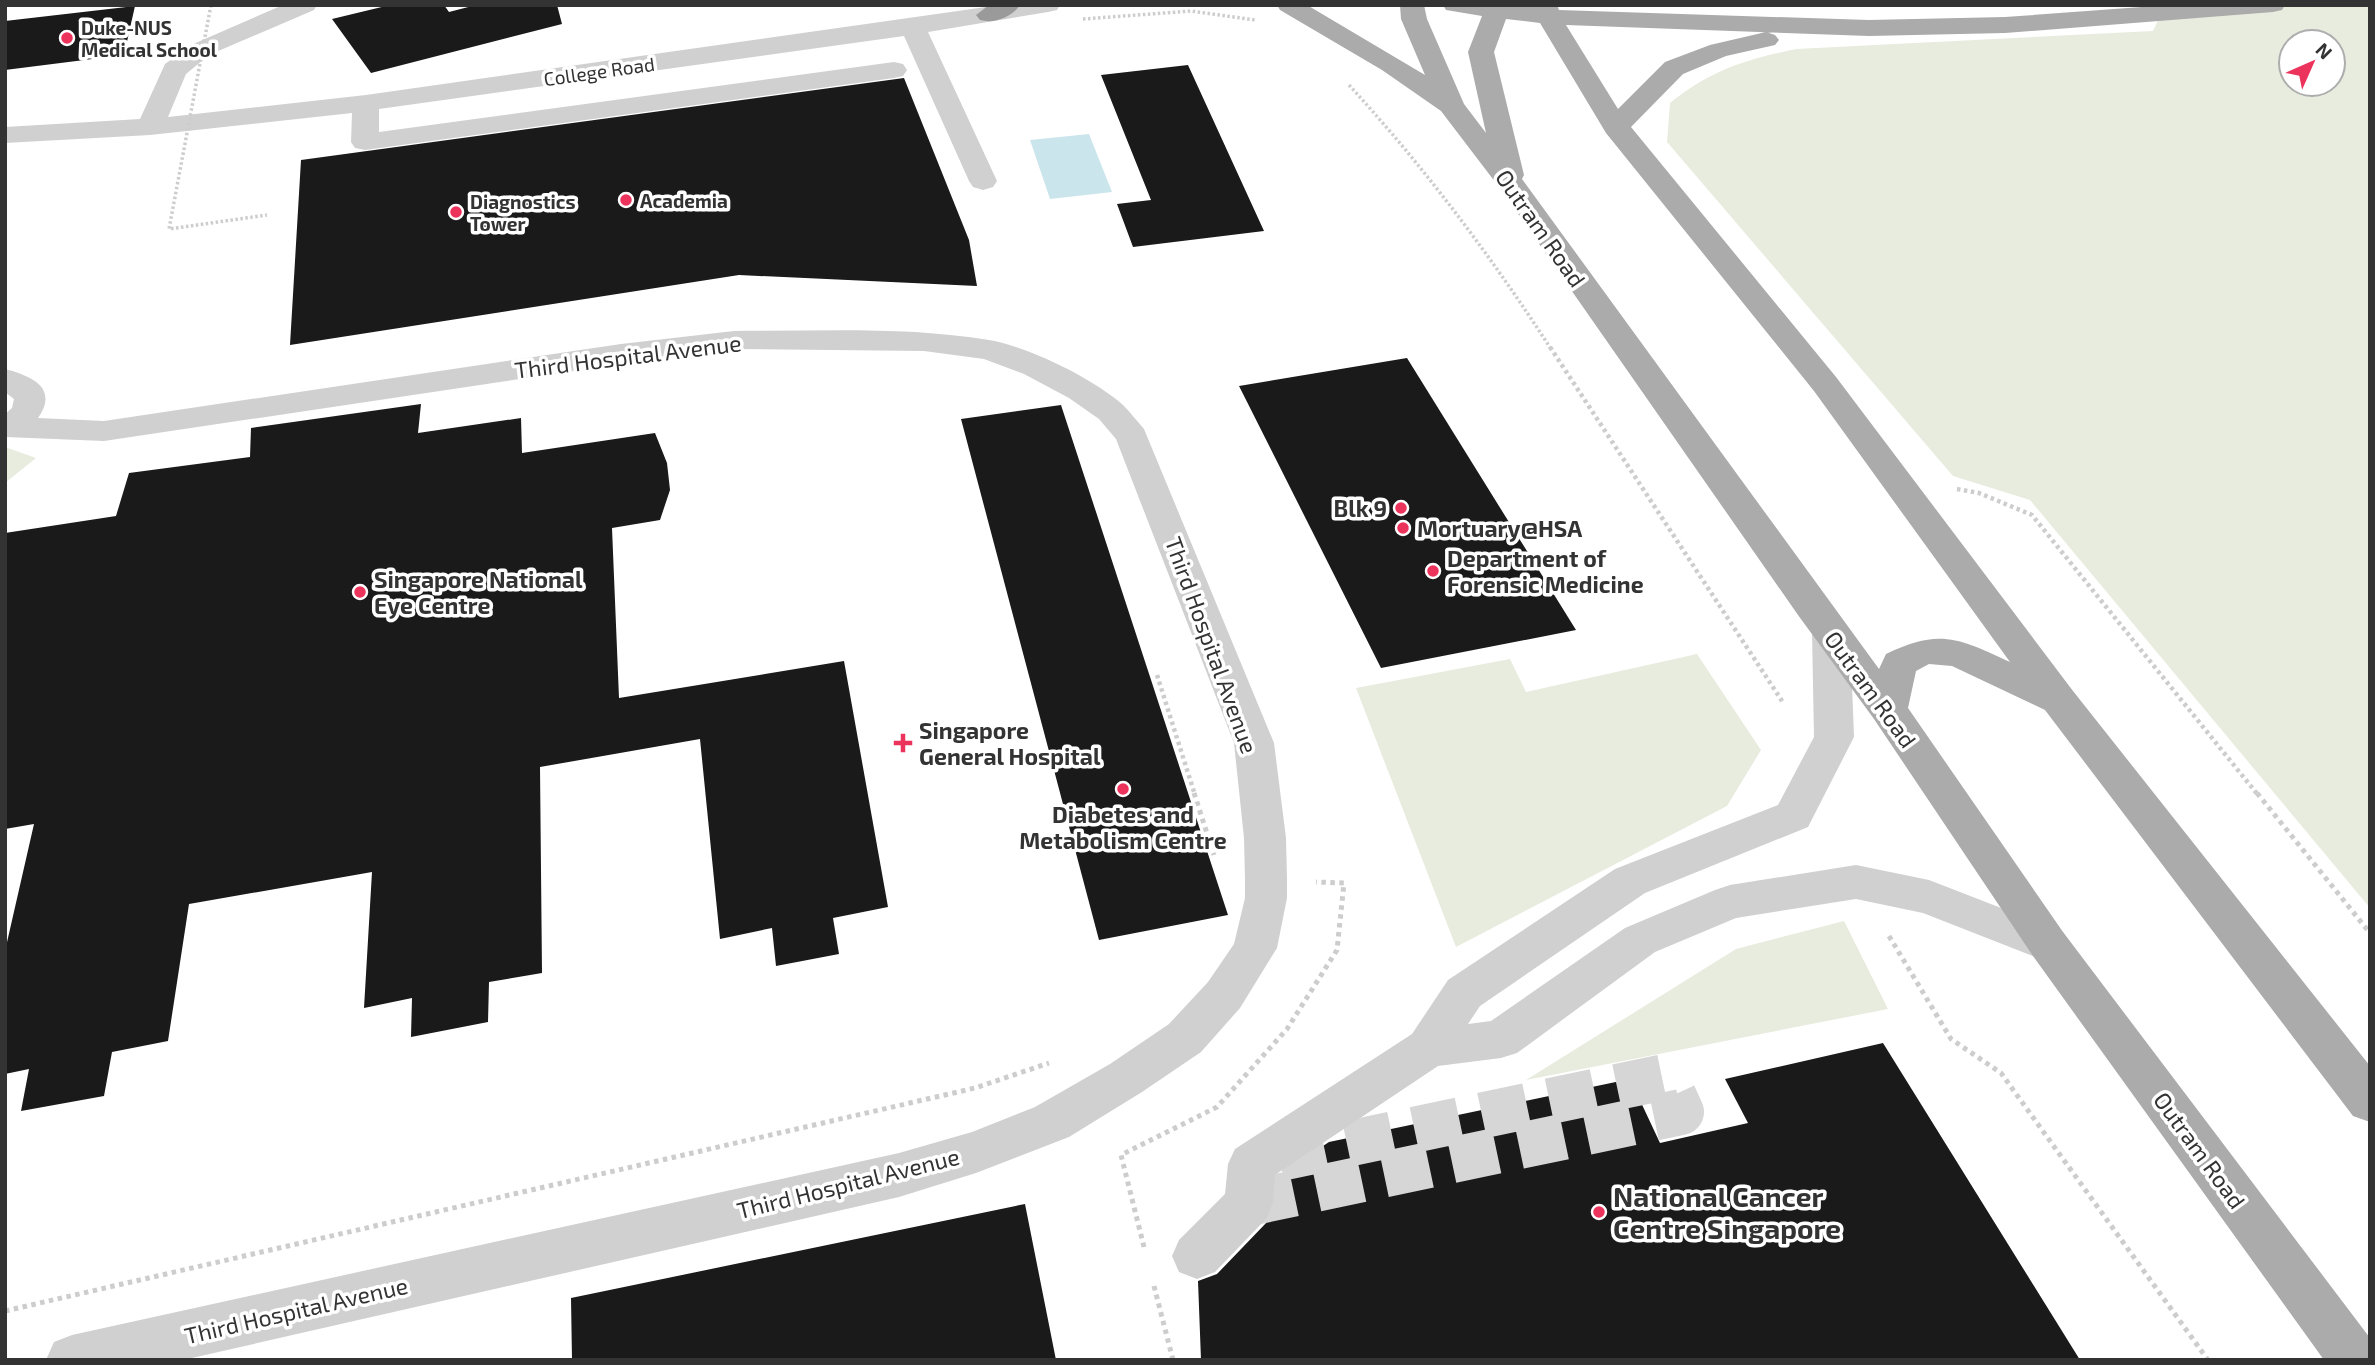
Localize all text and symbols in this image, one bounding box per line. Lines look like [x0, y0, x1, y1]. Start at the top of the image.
place label: Duke-NUS Medical School [81, 16, 218, 61]
north arrow [2277, 28, 2347, 98]
marker: Duke-NUS Medical School [59, 30, 75, 46]
text: N [2311, 38, 2337, 64]
street label: College Road [542, 52, 656, 90]
street label: Outram Road [1490, 164, 1592, 292]
place label: Academia [640, 189, 728, 212]
place label: Diagnostics Tower [470, 190, 576, 235]
marker: Academia [618, 192, 634, 208]
marker: Diagnostics Tower [448, 204, 464, 220]
street label: Third Hospital Avenue [513, 328, 743, 384]
place label: Blk 9 [1333, 494, 1387, 522]
marker: Blk 9 [1393, 500, 1409, 516]
place label: Mortuary@HSA [1417, 514, 1582, 542]
marker: Mortuary@HSA [1395, 520, 1411, 536]
street label: Third Hospital Avenue [1160, 533, 1264, 757]
place label: Department of Forensic Medicine [1447, 544, 1644, 598]
marker: Department of Forensic Medicine [1425, 563, 1441, 579]
place label: Singapore National Eye Centre [374, 565, 583, 619]
marker: Singapore National Eye Centre [352, 584, 368, 600]
street label: Outram Road [1819, 625, 1923, 753]
place label: Singapore General Hospital [919, 716, 1101, 770]
marker: Singapore General Hospital [893, 733, 913, 753]
marker: Diabetes and Metabolism Centre [1115, 781, 1131, 797]
place label: Diabetes and Metabolism Centre [1019, 800, 1227, 854]
street label: Outram Road [2148, 1086, 2252, 1214]
street label: Third Hospital Avenue [734, 1142, 962, 1224]
place label: National Cancer Centre Singapore [1613, 1179, 1841, 1245]
marker: National Cancer Centre Singapore [1591, 1204, 1607, 1220]
street label: Third Hospital Avenue [182, 1271, 410, 1349]

